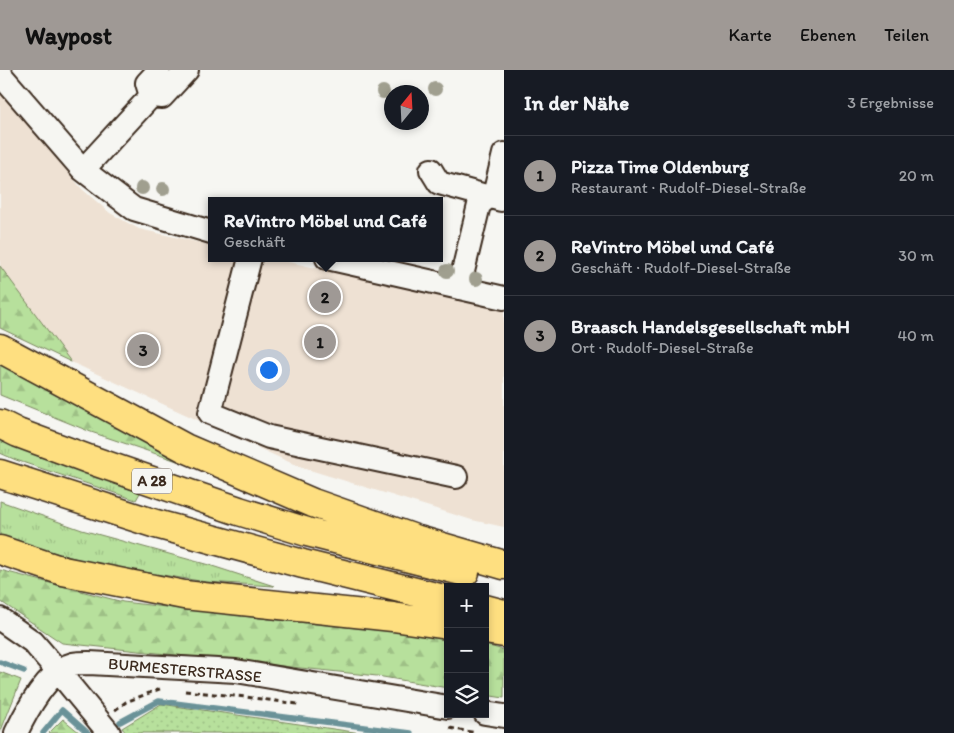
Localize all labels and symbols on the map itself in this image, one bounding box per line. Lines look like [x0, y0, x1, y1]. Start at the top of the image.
north arrow [384, 85, 429, 130]
pin: 2 [309, 278, 341, 316]
pin: 1 [304, 323, 336, 361]
pin: 3 [127, 331, 159, 369]
your location [256, 357, 282, 383]
road number: A 28 [132, 468, 172, 494]
street label: BURMESTERSTRASSE [107, 654, 263, 686]

